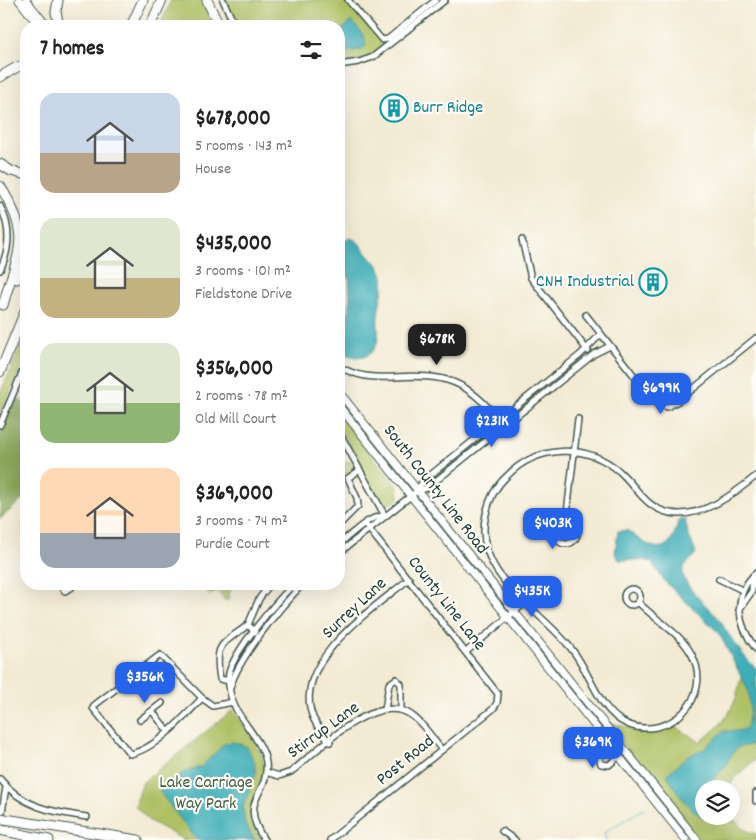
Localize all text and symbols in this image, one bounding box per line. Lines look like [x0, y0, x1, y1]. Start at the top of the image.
text: 7 homes [40, 35, 104, 65]
icon: filters [297, 36, 325, 64]
building icon: Burr Ridge [379, 93, 409, 123]
place label: Burr Ridge [413, 96, 483, 121]
text: $678,000 [195, 105, 271, 135]
icon: home [80, 113, 140, 173]
text: 5 rooms · 143 m² [195, 135, 293, 158]
text: House [195, 158, 231, 181]
text: $435,000 [195, 230, 272, 260]
icon: home [80, 238, 140, 298]
text: 3 rooms · 101 m² [195, 260, 291, 283]
building icon: CNH Industrial [638, 267, 668, 297]
place label: CNH Industrial [536, 270, 635, 295]
text: Fieldstone Drive [195, 283, 292, 306]
pin: $678K [402, 324, 472, 366]
text: $678K [419, 328, 455, 351]
text: $356,000 [195, 355, 273, 385]
icon: home [80, 363, 140, 423]
pin: $699K [626, 372, 696, 415]
text: $699K [642, 377, 680, 400]
text: 2 rooms · 78 m² [195, 385, 288, 408]
pin: $231K [457, 406, 527, 448]
text: Old Mill Court [195, 408, 277, 431]
text: $231K [475, 410, 509, 433]
street label: South County Line Road [376, 420, 494, 560]
text: $369,000 [195, 480, 273, 510]
icon: home [80, 488, 140, 548]
pin: $403K [518, 508, 588, 550]
text: 3 rooms · 74 m² [195, 510, 288, 533]
text: $403K [534, 512, 572, 535]
text: Purdie Court [195, 533, 270, 556]
street label: County Line Lane [401, 551, 491, 657]
street label: Surrey Lane [317, 572, 393, 646]
pin: $435K [497, 576, 567, 618]
text: $435K [514, 580, 550, 603]
pin: $356K [110, 662, 180, 704]
text: $356K [126, 666, 164, 689]
street label: Stirrup Lane [283, 696, 365, 766]
pin: $369K [558, 726, 628, 769]
street label: Post Road [372, 730, 440, 792]
text: $369K [574, 731, 612, 754]
park label: Lake Carriage Way Park [159, 771, 253, 817]
map controls [695, 780, 740, 825]
button: layers [695, 780, 740, 825]

